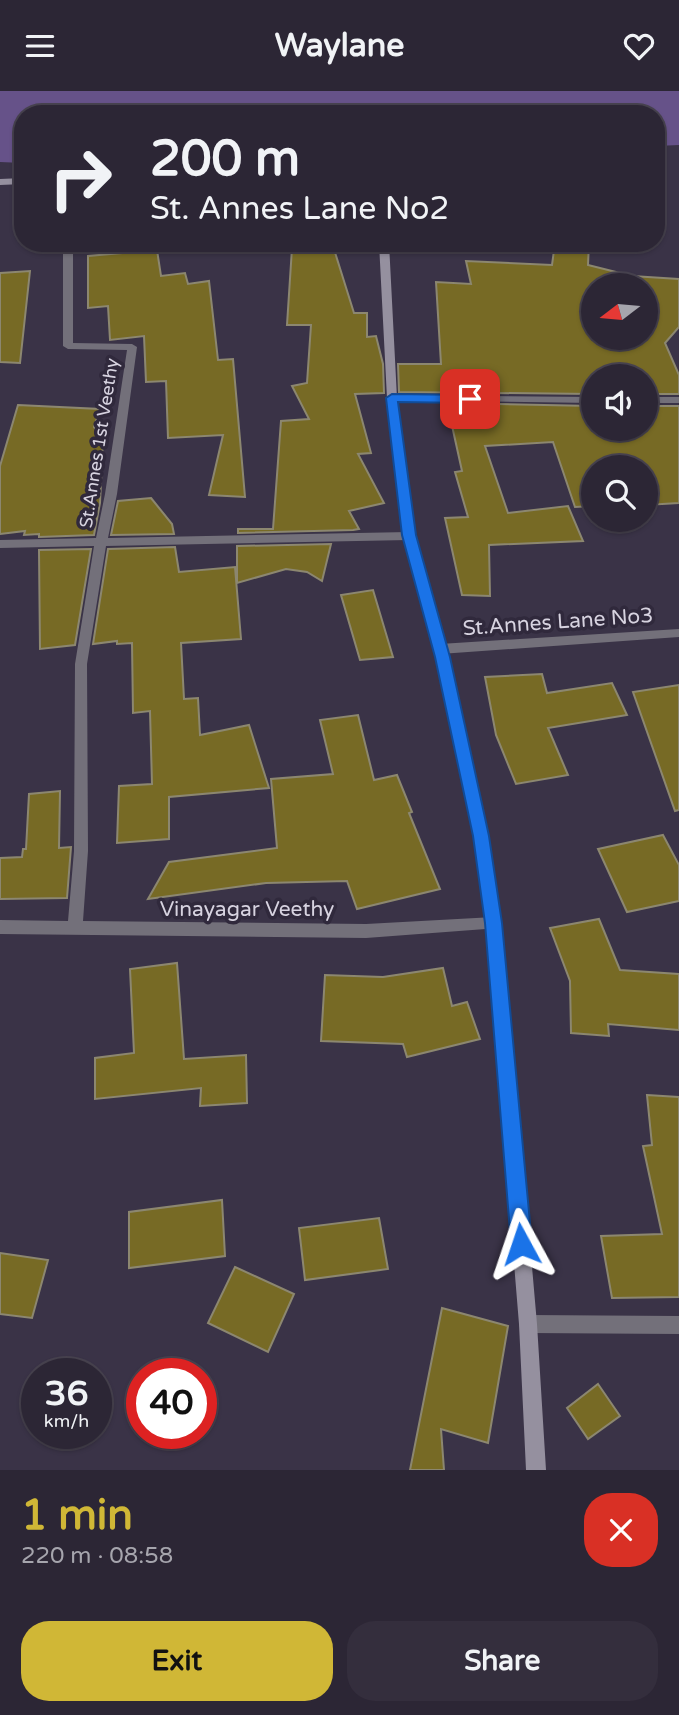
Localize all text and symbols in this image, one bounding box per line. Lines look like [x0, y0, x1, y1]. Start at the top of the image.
icon: menu [21, 27, 59, 65]
text: Waylane [275, 27, 404, 65]
icon: heart [620, 27, 658, 65]
text: 200 m [150, 130, 300, 189]
icon: right [35, 133, 126, 224]
text: St. Annes Lane No2 [150, 190, 449, 228]
north arrow [581, 273, 658, 350]
map controls [581, 273, 658, 532]
street label: St.Annes 1st Veethy [75, 356, 123, 529]
button: sound [581, 364, 658, 441]
pin [440, 369, 500, 429]
icon: arrive [451, 380, 489, 418]
button: search [581, 455, 658, 532]
street label: St.Annes Lane No3 [462, 603, 654, 641]
street label: Vinayagar Veethy [160, 897, 334, 922]
position arrow [484, 1207, 558, 1281]
speed limit sign: 40 [126, 1358, 217, 1449]
text: 36 [45, 1373, 88, 1415]
text: km/h [44, 1410, 89, 1432]
text: 1 min [21, 1490, 133, 1541]
button: close [584, 1493, 658, 1567]
text: 220 m · 08:58 [21, 1542, 173, 1570]
button: Exit [21, 1621, 333, 1701]
button: Share [347, 1621, 658, 1701]

